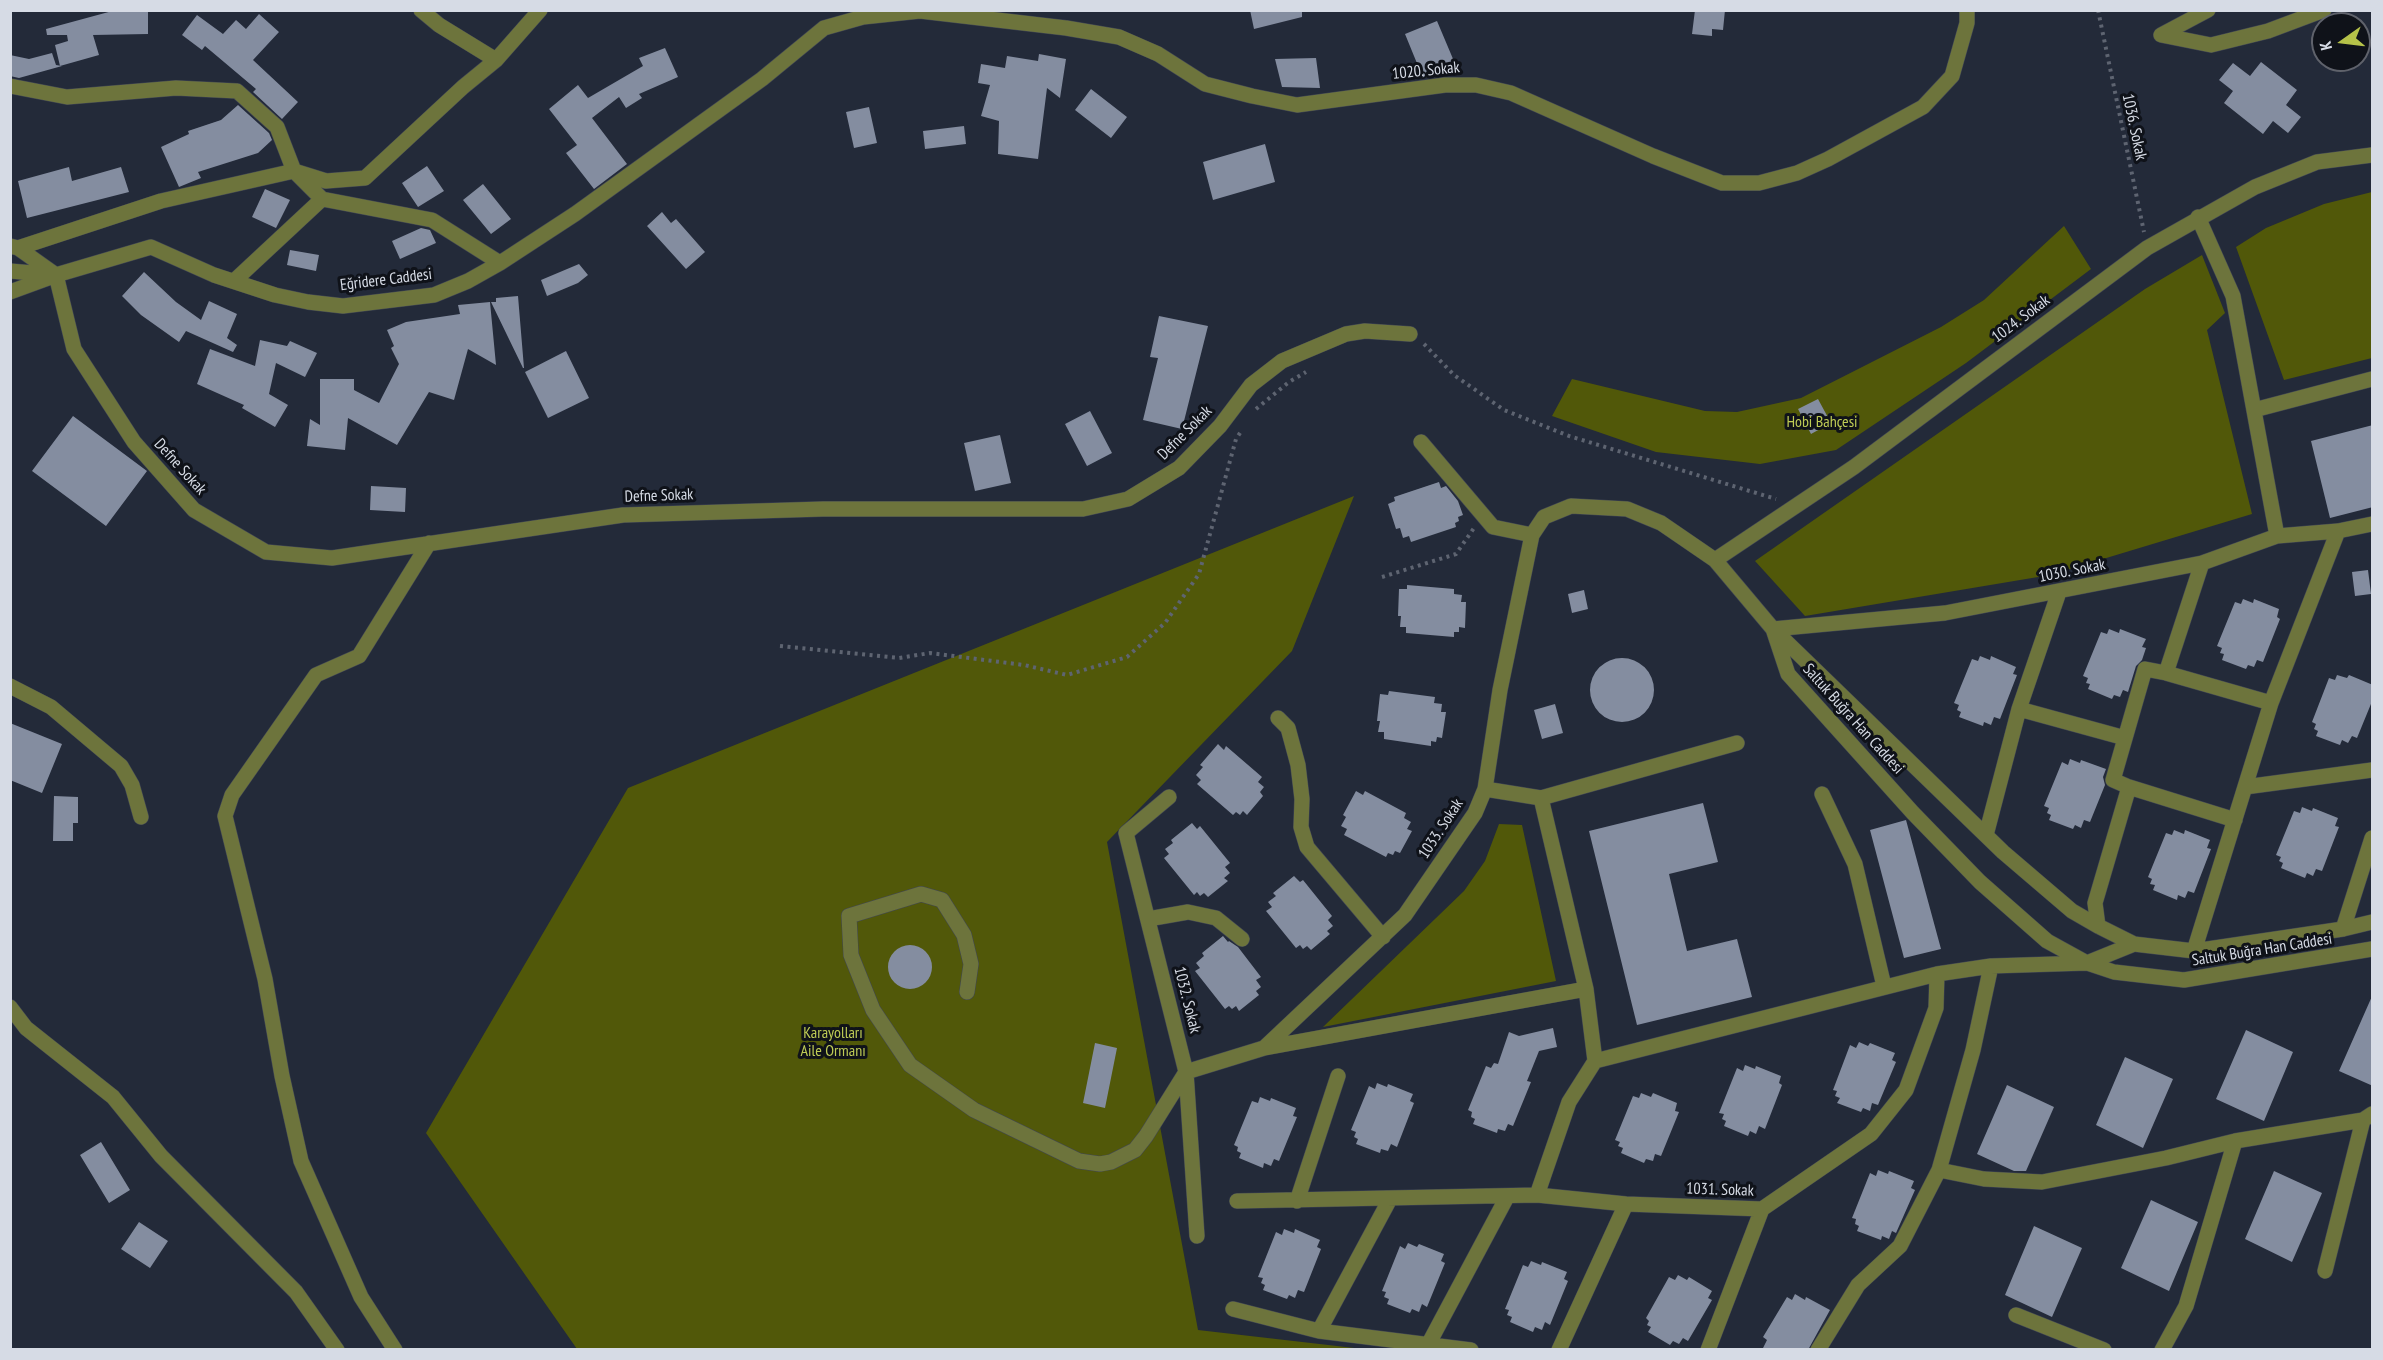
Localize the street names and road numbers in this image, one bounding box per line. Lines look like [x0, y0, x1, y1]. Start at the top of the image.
street label: 1020. Sokak [1391, 58, 1461, 84]
street label: 1036. Sokak [2118, 92, 2150, 162]
street label: Eğridere Caddesi [339, 265, 433, 295]
street label: 1024. Sokak [1988, 291, 2054, 347]
street label: Defne Sokak [1154, 402, 1216, 464]
street label: Defne Sokak [150, 435, 210, 499]
street label: Defne Sokak [624, 485, 694, 507]
street label: 1030. Sokak [2037, 555, 2107, 587]
street label: Saltuk Buğra Han Caddesi [1798, 660, 1908, 778]
street label: 1033. Sokak [1415, 795, 1467, 863]
street label: Saltuk Buğra Han Caddesi [2190, 929, 2334, 971]
street label: 1032. Sokak [1170, 965, 1204, 1035]
street label: 1031. Sokak [1686, 1179, 1754, 1201]

